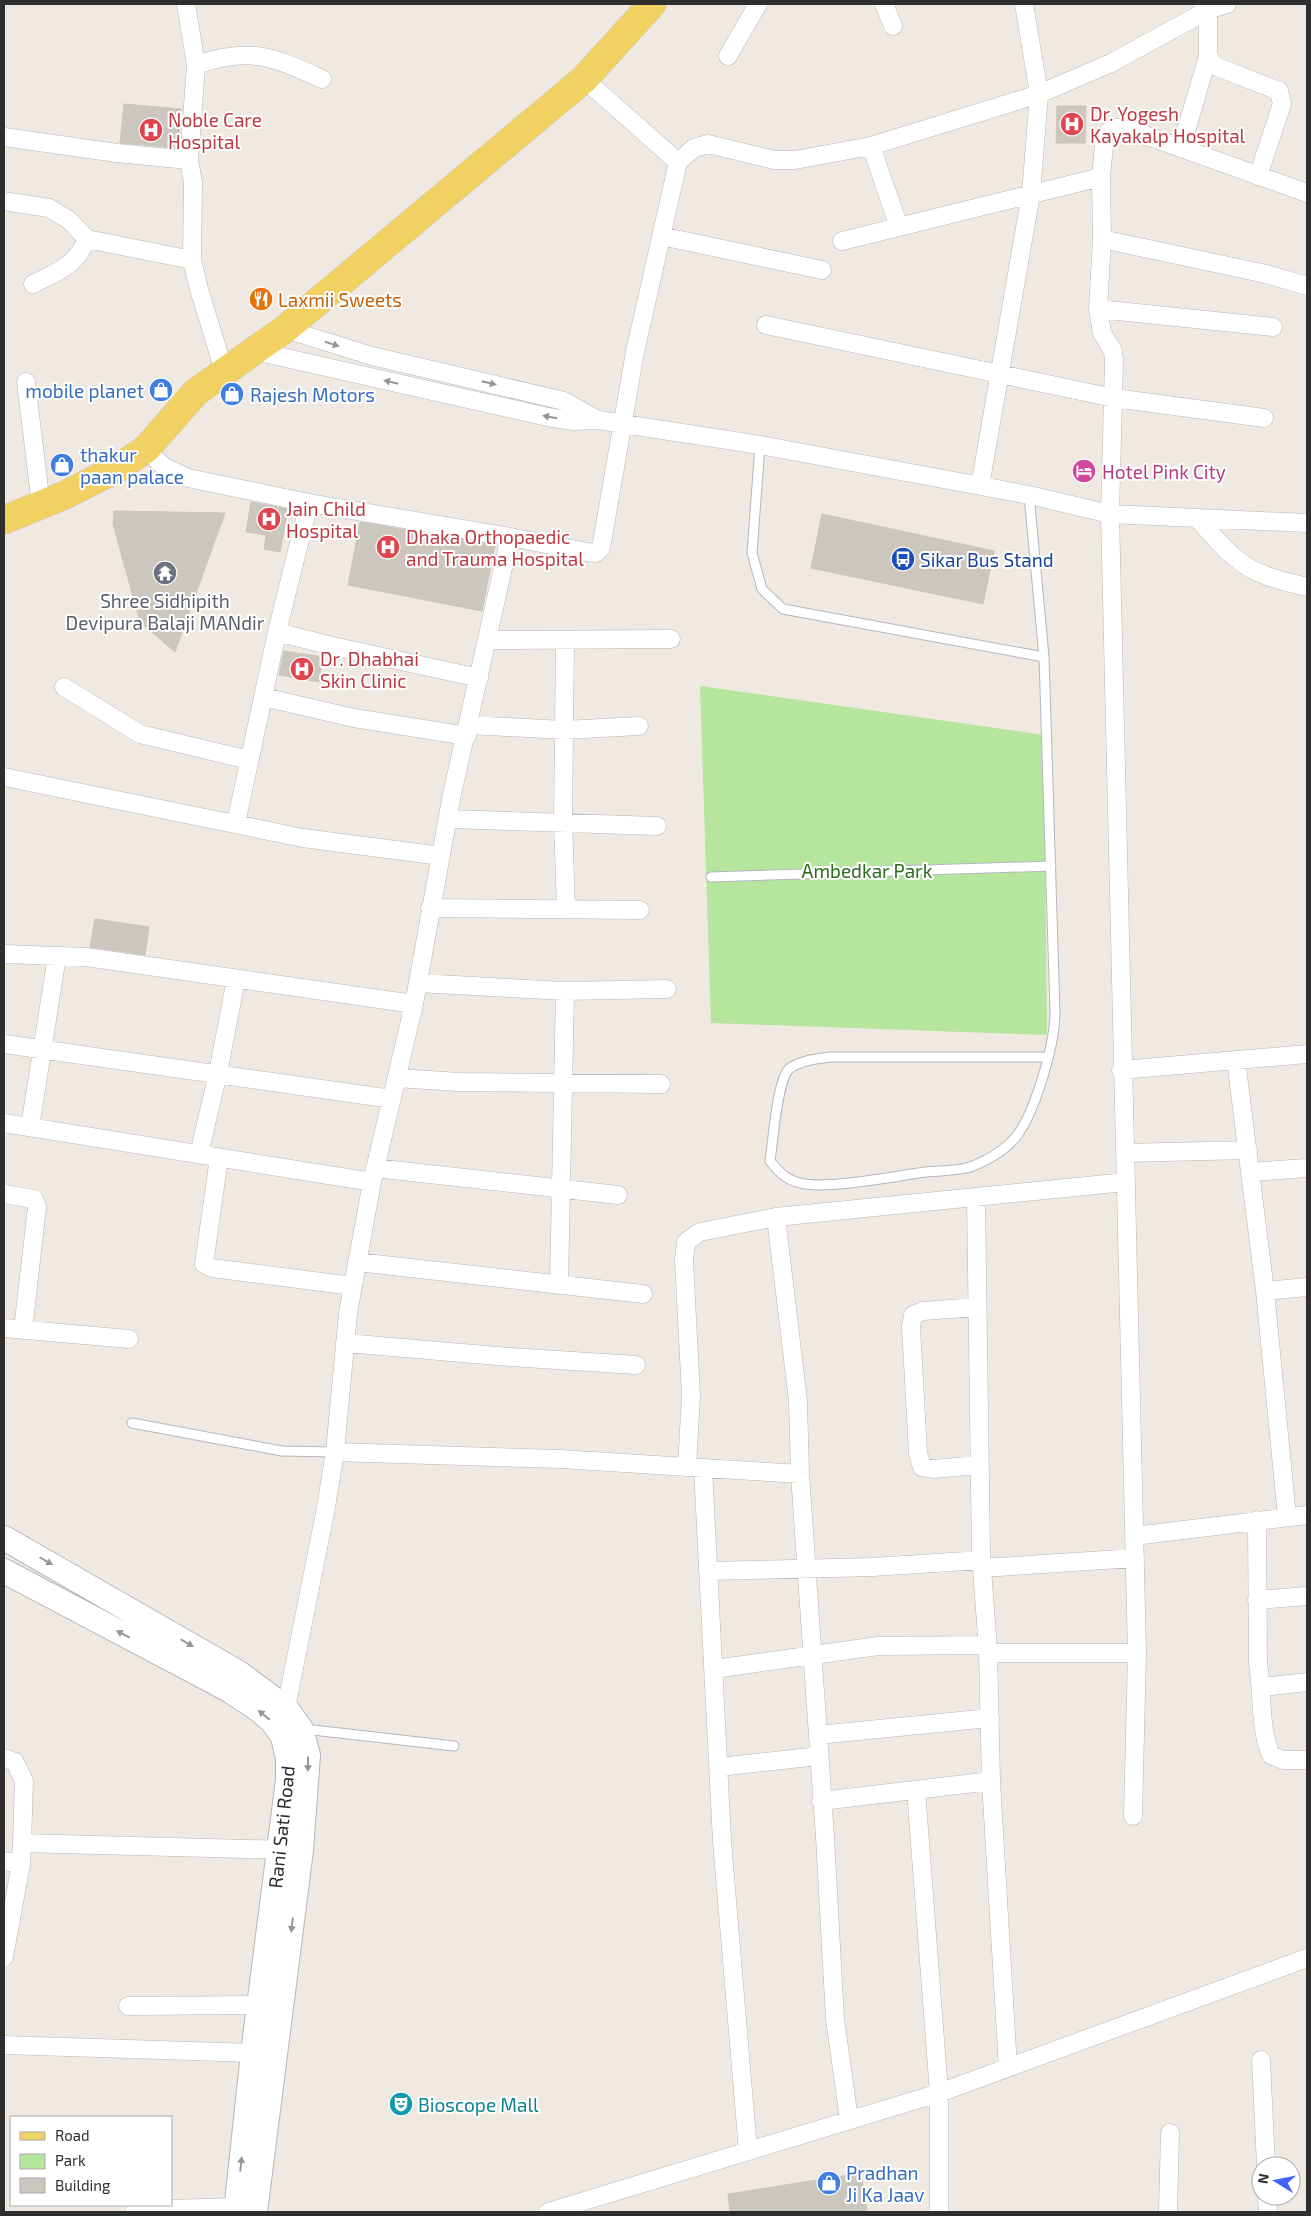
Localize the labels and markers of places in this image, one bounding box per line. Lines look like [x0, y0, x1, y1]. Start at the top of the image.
place label: Dr. Yogesh Kayakalp Hospital [1090, 102, 1246, 147]
place label: Noble Care Hospital [168, 108, 262, 153]
hospital icon: Dr. Yogesh Kayakalp Hospital [1059, 111, 1085, 137]
hospital icon: Noble Care Hospital [138, 117, 164, 143]
restaurant icon: Laxmii Sweets [248, 286, 274, 312]
place label: Laxmii Sweets [278, 288, 402, 311]
shop icon: mobile planet [148, 377, 174, 403]
place label: mobile planet [25, 379, 144, 402]
shop icon: Rajesh Motors [219, 381, 245, 407]
place label: Rajesh Motors [250, 383, 375, 406]
place label: thakur paan palace [80, 443, 184, 488]
shop icon: thakur paan palace [49, 452, 75, 478]
hotel icon: Hotel Pink City [1071, 458, 1097, 484]
place label: Hotel Pink City [1102, 460, 1226, 483]
place label: Jain Child Hospital [286, 497, 366, 542]
hospital icon: Jain Child Hospital [256, 506, 282, 532]
place label: Dhaka Orthopaedic and Trauma Hospital [406, 525, 584, 570]
hospital icon: Dhaka Orthopaedic and Trauma Hospital [375, 534, 401, 560]
bus stop icon: Sikar Bus Stand [890, 546, 916, 572]
place label: Sikar Bus Stand [920, 548, 1054, 571]
temple icon: Shree Sidhipith Devipura Balaji MANdir [152, 560, 178, 586]
place label: Shree Sidhipith Devipura Balaji MANdir [66, 589, 265, 634]
place label: Dr. Dhabhai Skin Clinic [320, 647, 419, 692]
hospital icon: Dr. Dhabhai Skin Clinic [289, 656, 315, 682]
theatre icon: Bioscope Mall [388, 2091, 414, 2117]
place label: Bioscope Mall [418, 2093, 539, 2116]
place label: Pradhan Ji Ka Jaav [846, 2161, 924, 2206]
shop icon: Pradhan Ji Ka Jaav [816, 2170, 842, 2196]

